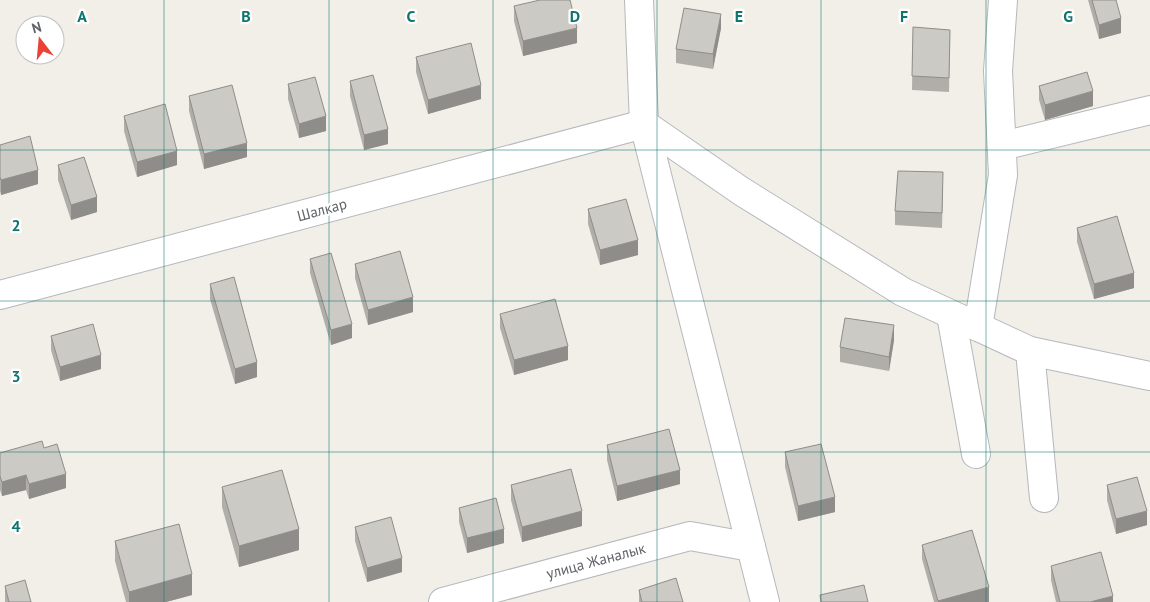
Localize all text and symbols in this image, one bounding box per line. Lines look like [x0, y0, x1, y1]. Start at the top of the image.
text: A [77, 6, 87, 26]
text: B [241, 6, 251, 26]
text: C [407, 6, 416, 26]
text: D [570, 6, 580, 26]
text: E [735, 6, 743, 26]
text: F [900, 6, 908, 26]
text: G [1063, 6, 1073, 26]
north arrow [15, 15, 65, 65]
text: N [30, 18, 43, 37]
street label: Шалкар [295, 194, 349, 225]
text: 2 [11, 215, 21, 235]
text: 3 [11, 366, 21, 386]
text: 4 [11, 516, 21, 536]
street label: улица Жаналык [544, 538, 648, 583]

